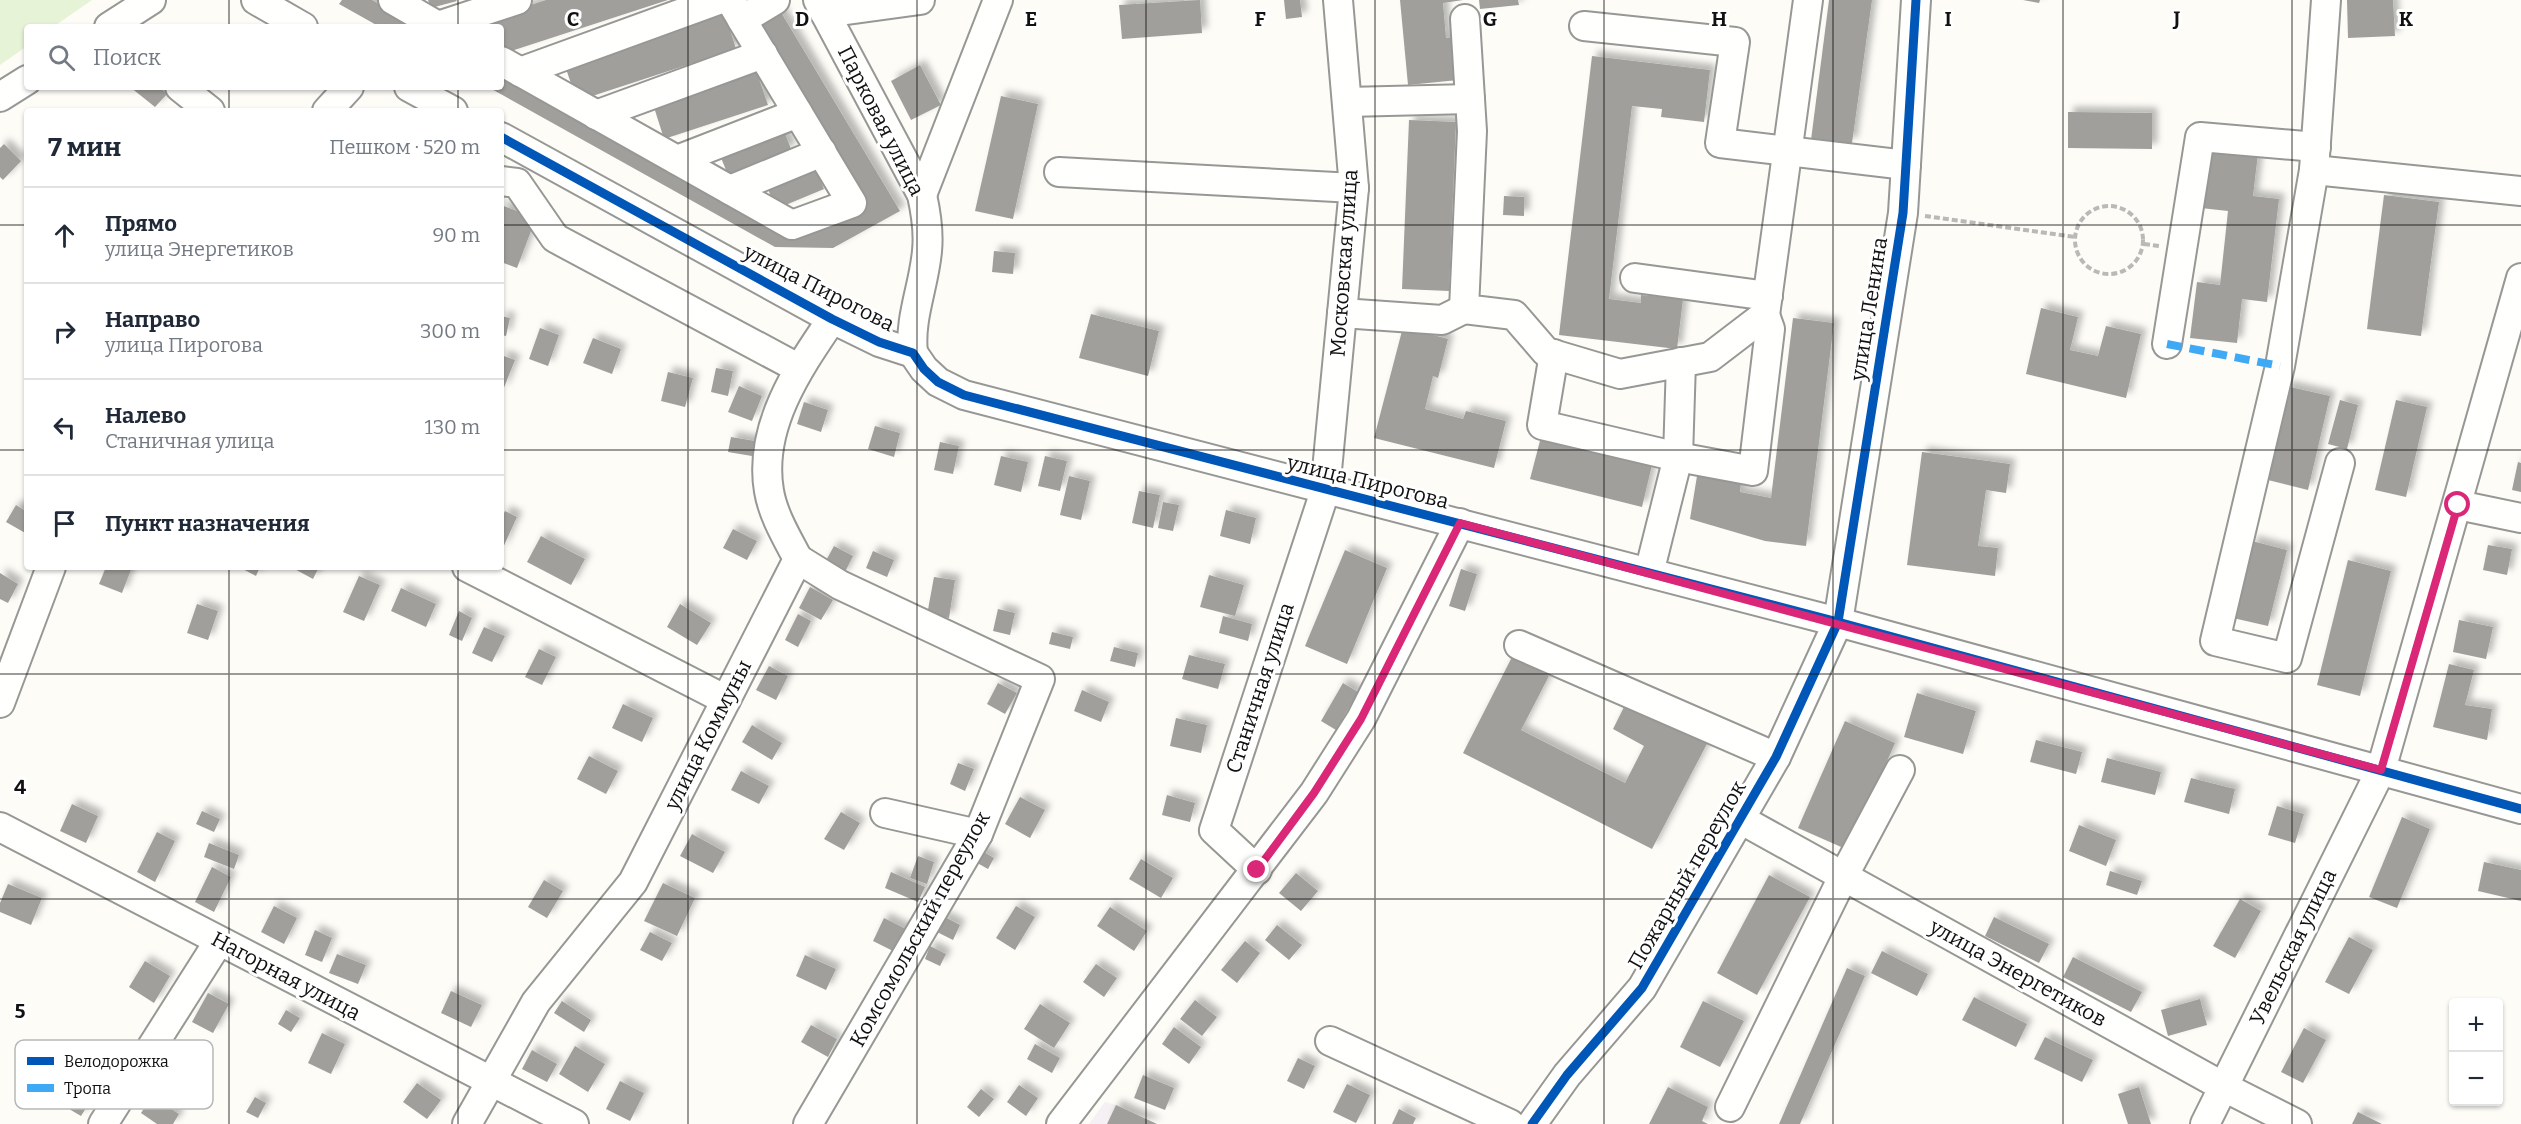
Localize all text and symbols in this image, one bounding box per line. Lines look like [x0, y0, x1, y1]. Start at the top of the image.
text: C [567, 7, 579, 31]
text: D [795, 7, 809, 31]
text: E [1025, 7, 1037, 31]
text: F [1254, 7, 1266, 31]
text: G [1483, 7, 1497, 31]
text: H [1711, 7, 1727, 31]
text: I [1944, 7, 1952, 31]
text: J [2173, 7, 2181, 31]
text: K [2399, 7, 2414, 31]
search box [24, 24, 504, 90]
icon: search [45, 41, 78, 74]
street label: Парковая улица [832, 42, 930, 201]
text: Поиск [93, 44, 161, 71]
text: 7 мин [48, 132, 121, 163]
text: Пешком · 520 m [329, 135, 480, 159]
street label: Московская улица [1324, 168, 1364, 358]
text: Прямо [105, 210, 177, 237]
icon: ahead [48, 219, 81, 252]
text: 90 m [432, 223, 480, 247]
street label: улица Ленина [1845, 235, 1893, 384]
text: улица Энергетиков [105, 237, 294, 261]
street label: улица Пирогова [738, 238, 899, 337]
text: Направо [105, 306, 200, 333]
icon: right [48, 315, 81, 348]
text: 300 m [420, 319, 480, 343]
text: улица Пирогова [105, 333, 263, 357]
text: Налево [105, 402, 186, 429]
icon: left [48, 411, 81, 444]
text: 130 m [425, 415, 480, 439]
text: Станичная улица [105, 429, 274, 453]
street label: улица Пирогова [1283, 449, 1452, 515]
route start [2444, 491, 2470, 517]
icon: arrive [48, 507, 81, 540]
text: Пункт назначения [105, 510, 310, 537]
street label: Станичная улица [1220, 599, 1300, 777]
street label: улица Коммуны [658, 655, 757, 815]
text: 4 [14, 775, 26, 799]
street label: Пожарный переулок [1622, 776, 1752, 974]
street label: Комсомольский переулок [844, 806, 996, 1051]
route end [1243, 856, 1269, 882]
street label: Увельская улица [2244, 864, 2342, 1029]
street label: улица Энергетиков [1924, 913, 2111, 1032]
street label: Нагорная улица [207, 926, 365, 1026]
map controls [2449, 998, 2503, 1106]
button: + [2449, 998, 2503, 1052]
text: 5 [15, 999, 26, 1023]
legend [15, 1040, 213, 1109]
text: Велодорожка [64, 1052, 169, 1071]
button: − [2449, 1052, 2503, 1106]
text: Тропа [64, 1079, 111, 1098]

